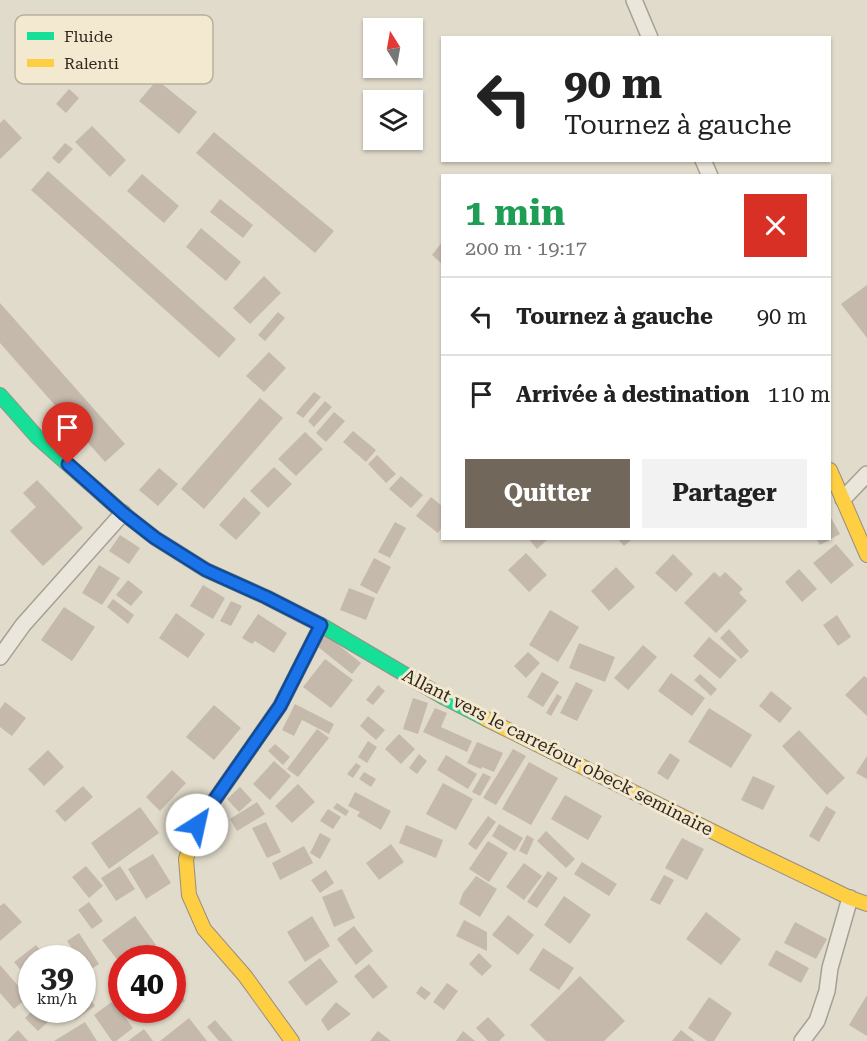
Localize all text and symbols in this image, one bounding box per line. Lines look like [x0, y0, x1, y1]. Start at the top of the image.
legend [15, 15, 213, 84]
north arrow [363, 18, 423, 78]
map controls [363, 18, 423, 150]
text: Fluide [64, 27, 113, 46]
text: Ralenti [64, 54, 119, 73]
text: 90 m [564, 59, 662, 108]
icon: left [465, 60, 543, 138]
button: layers [363, 90, 423, 150]
text: Tournez à gauche [564, 109, 792, 141]
text: 1 min [465, 192, 565, 234]
button: close [744, 194, 807, 257]
text: 200 m · 19:17 [465, 236, 587, 260]
icon: left [465, 300, 498, 333]
text: Tournez à gauche [516, 304, 713, 329]
text: 90 m [757, 304, 807, 329]
icon: arrive [465, 378, 498, 411]
text: Arrivée à destination [516, 382, 750, 407]
text: 110 m [768, 382, 830, 407]
pin [42, 402, 93, 464]
icon: arrive [51, 411, 84, 444]
button: Quitter [465, 459, 630, 528]
button: Partager [642, 459, 807, 528]
street label: Allant vers le carrefour obeck seminaire [399, 664, 717, 840]
position arrow [165, 793, 229, 857]
speed limit sign: 40 [108, 945, 186, 1023]
text: 39 [40, 959, 74, 994]
text: km/h [37, 990, 77, 1008]

